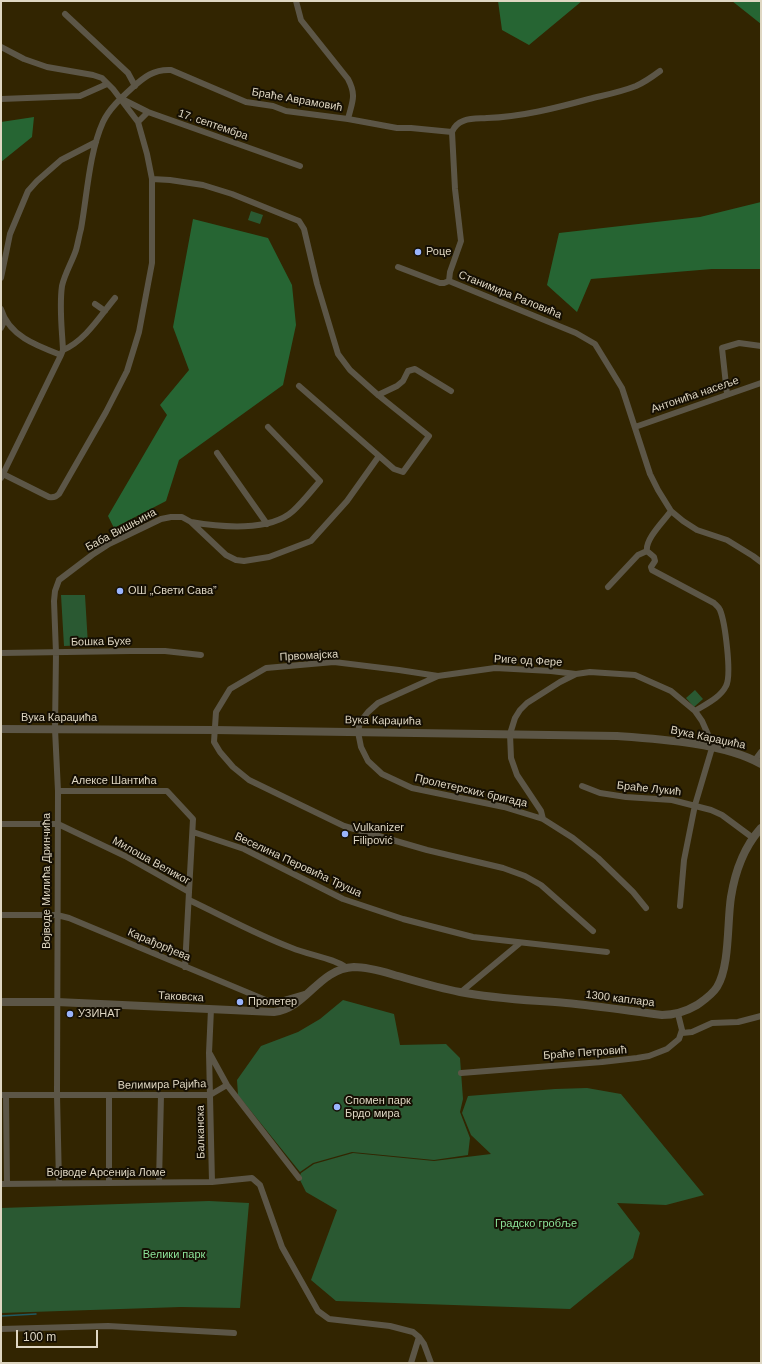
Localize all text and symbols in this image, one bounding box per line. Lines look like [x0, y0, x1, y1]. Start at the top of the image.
street label: Браће Аврамовић [251, 86, 343, 114]
street label: 17. септембра [176, 107, 250, 143]
place label: Роце [426, 245, 451, 259]
marker: Роце [413, 247, 423, 257]
street label: Станимира Раловића [456, 268, 564, 322]
street label: Антонића насеље [649, 374, 741, 416]
street label: Баба Вишњина [83, 506, 159, 554]
place label: ОШ „Свети Сава” [128, 584, 217, 598]
marker: ОШ „Свети Сава” [115, 586, 125, 596]
street label: Бошка Бухе [71, 635, 131, 649]
street label: Првомајска [279, 648, 339, 664]
street label: Риге од Фере [493, 653, 563, 669]
street label: Вука Караџића [21, 711, 97, 725]
street label: Вука Караџића [345, 714, 421, 728]
street label: Вука Караџића [669, 724, 747, 752]
street label: Пролетерских бригада [413, 772, 529, 810]
street label: Алексе Шантића [71, 774, 157, 788]
street label: Браће Лукић [616, 779, 682, 799]
street label: Војводе Милића Дринчића [40, 813, 54, 949]
place label: Vulkanizer Filipović [353, 821, 404, 847]
marker: Vulkanizer Filipović [340, 829, 350, 839]
street label: Веселина Перовића Труша [232, 830, 364, 900]
street label: Милоша Великог [110, 834, 192, 888]
street label: Карађорђева [125, 926, 193, 964]
street label: 1300 каплара [585, 988, 655, 1010]
street label: Таковска [158, 989, 204, 1005]
place label: Пролетер [248, 995, 297, 1009]
marker: Пролетер [235, 997, 245, 1007]
place label: УЗИНАТ [78, 1007, 120, 1021]
marker: УЗИНАТ [65, 1009, 75, 1019]
street label: Браће Петровић [543, 1043, 627, 1063]
street label: Велимира Рајића [118, 1078, 206, 1092]
place label: Спомен парк Брдо мира [345, 1094, 411, 1120]
marker: Спомен парк Брдо мира [332, 1102, 342, 1112]
street label: Балканска [194, 1105, 208, 1159]
street label: Војводе Арсенија Ломе [46, 1166, 166, 1180]
park label: Градско гробље [495, 1217, 577, 1231]
park label: Велики парк [143, 1248, 205, 1262]
scale bar [18, 1322, 100, 1348]
text: 100 m [23, 1330, 56, 1344]

